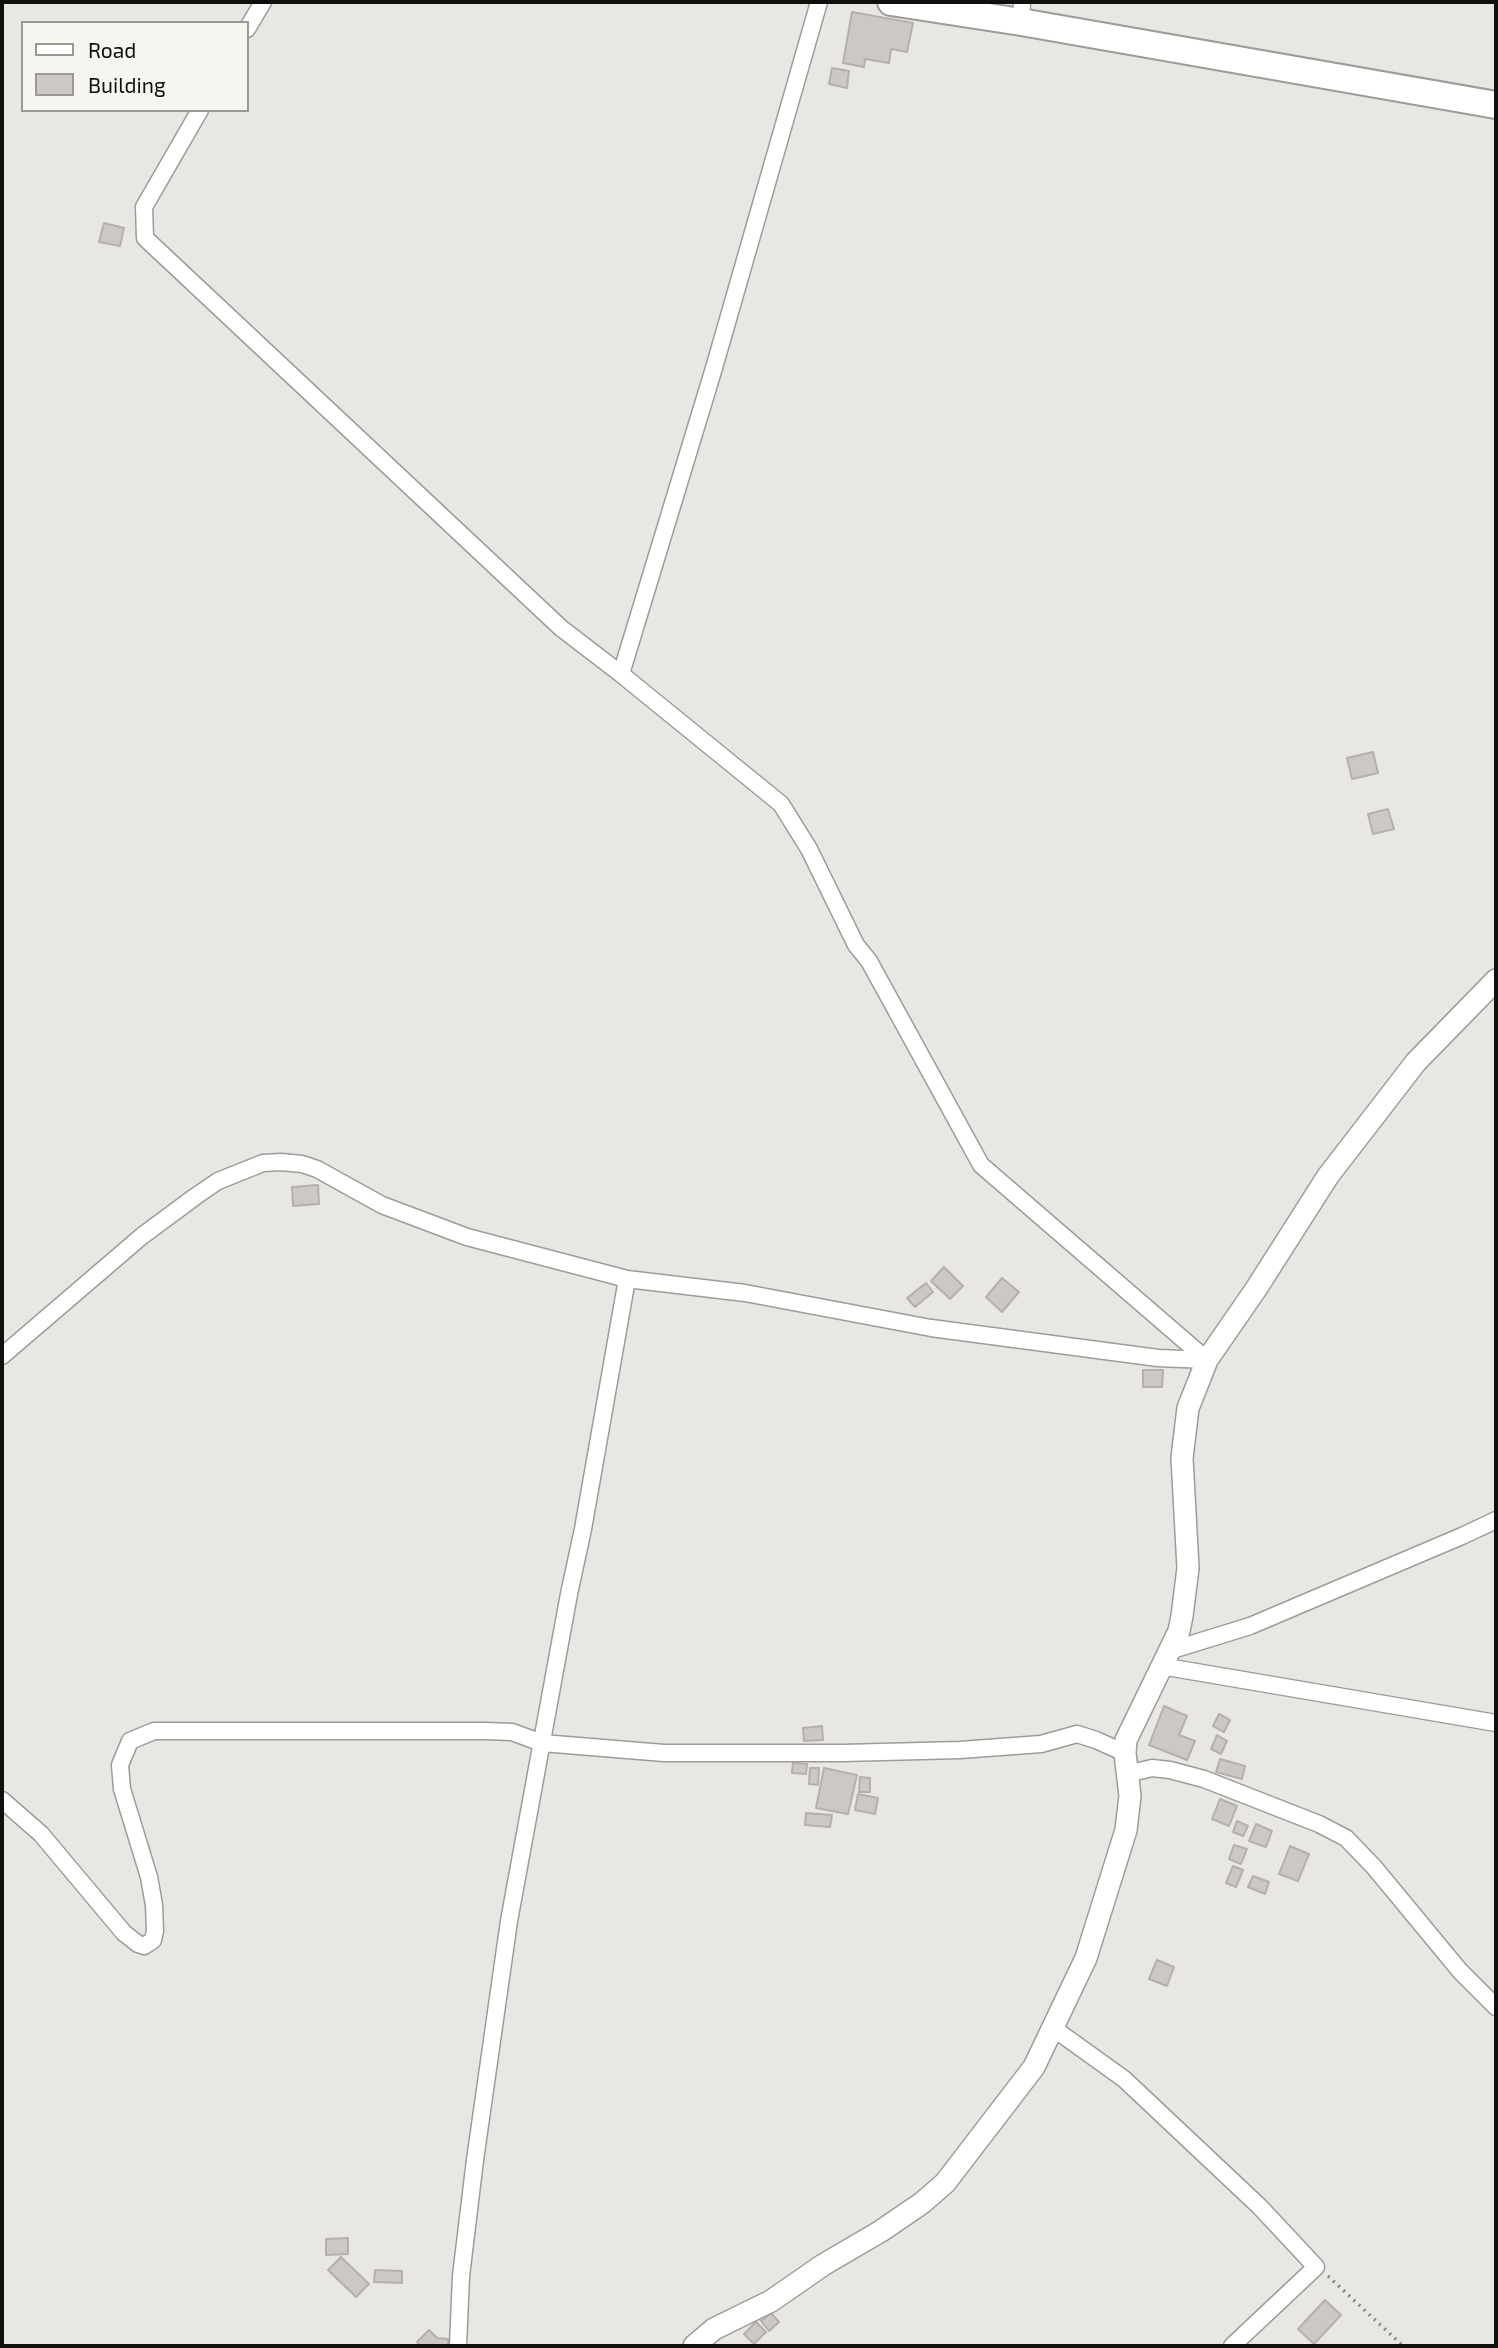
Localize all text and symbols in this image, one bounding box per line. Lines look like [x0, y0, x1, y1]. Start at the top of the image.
legend [21, 21, 248, 112]
text: Road [88, 37, 136, 62]
text: Building [88, 72, 166, 97]

